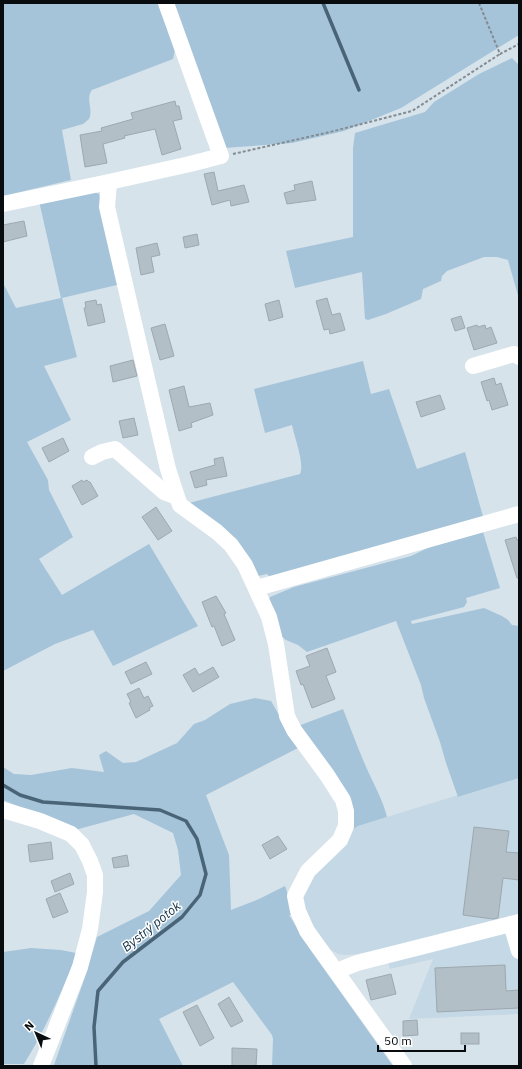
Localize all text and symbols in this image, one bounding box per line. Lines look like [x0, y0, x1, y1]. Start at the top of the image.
water label: Bystrý potok [118, 897, 184, 955]
north arrow [16, 1013, 56, 1053]
text: N [21, 1018, 37, 1034]
scale bar [378, 1027, 465, 1053]
text: 50 m [384, 1033, 412, 1048]

